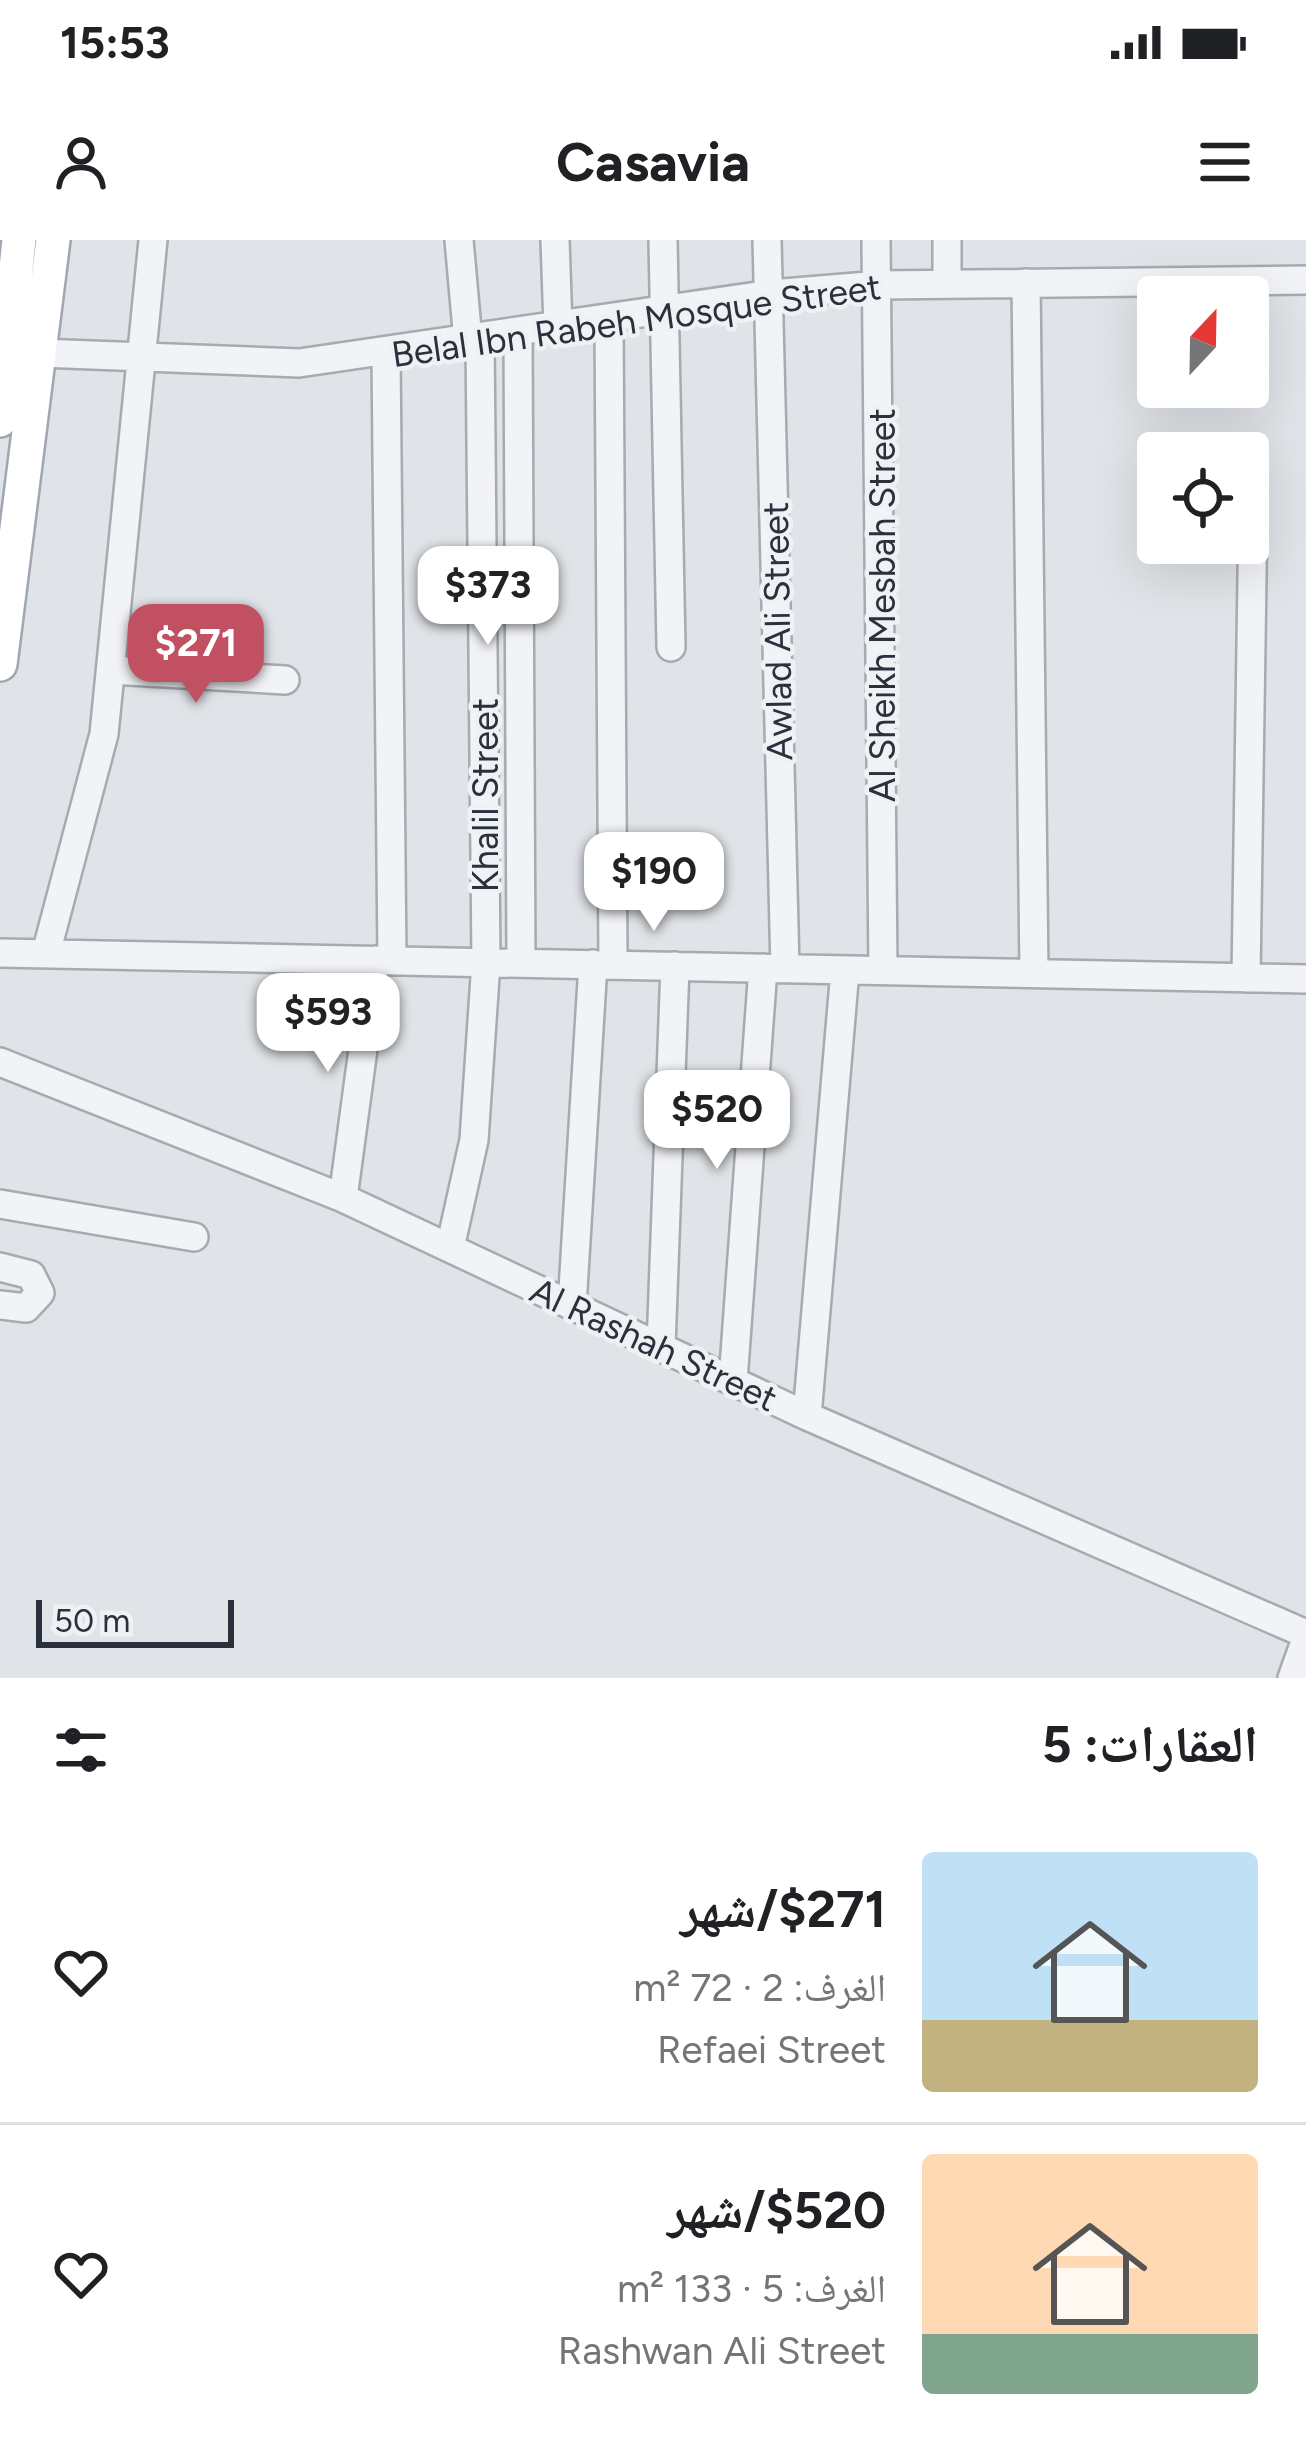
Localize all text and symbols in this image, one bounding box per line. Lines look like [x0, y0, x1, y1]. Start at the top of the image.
text: 15:53 [60, 15, 170, 69]
icon: person [48, 129, 114, 195]
icon: menu [1192, 129, 1258, 195]
text: Casavia [556, 130, 750, 195]
street label: Belal Ibn Rabeh Mosque Street [389, 265, 883, 376]
north arrow [1137, 276, 1269, 408]
map controls [1137, 276, 1269, 564]
street label: Al Sheikh Mesbah Street [861, 408, 904, 802]
button: locate [1137, 432, 1269, 564]
street label: Awlad Ali Street [754, 501, 801, 761]
pin: $373 [417, 546, 559, 648]
text: $373 [445, 561, 531, 608]
pin: $271 [125, 604, 267, 706]
text: $271 [155, 619, 237, 666]
street label: Khalil Street [464, 698, 507, 892]
pin: $190 [583, 832, 725, 934]
text: $190 [611, 847, 697, 894]
pin: $593 [257, 973, 399, 1075]
text: $593 [284, 988, 372, 1035]
pin: $520 [646, 1070, 788, 1172]
text: $520 [671, 1085, 763, 1132]
street label: Al Rashah Street [524, 1269, 784, 1420]
scale bar [36, 1594, 234, 1647]
text: 50 m [54, 1601, 130, 1640]
text: العقارات: 5 [1042, 1714, 1258, 1775]
icon: filters [48, 1717, 114, 1783]
text: $271/شهر [680, 1879, 886, 1940]
icon: home [1018, 1900, 1162, 2044]
icon: heart [48, 1939, 114, 2005]
text: الغرف: 2 · 72 m² [633, 1964, 886, 2011]
text: Refaei Street [657, 2026, 886, 2073]
text: $520/شهر [667, 2180, 886, 2241]
icon: home [1018, 2202, 1162, 2346]
icon: heart [48, 2241, 114, 2307]
text: الغرف: 5 · 133 m² [617, 2265, 886, 2312]
text: Rashwan Ali Street [558, 2327, 886, 2374]

